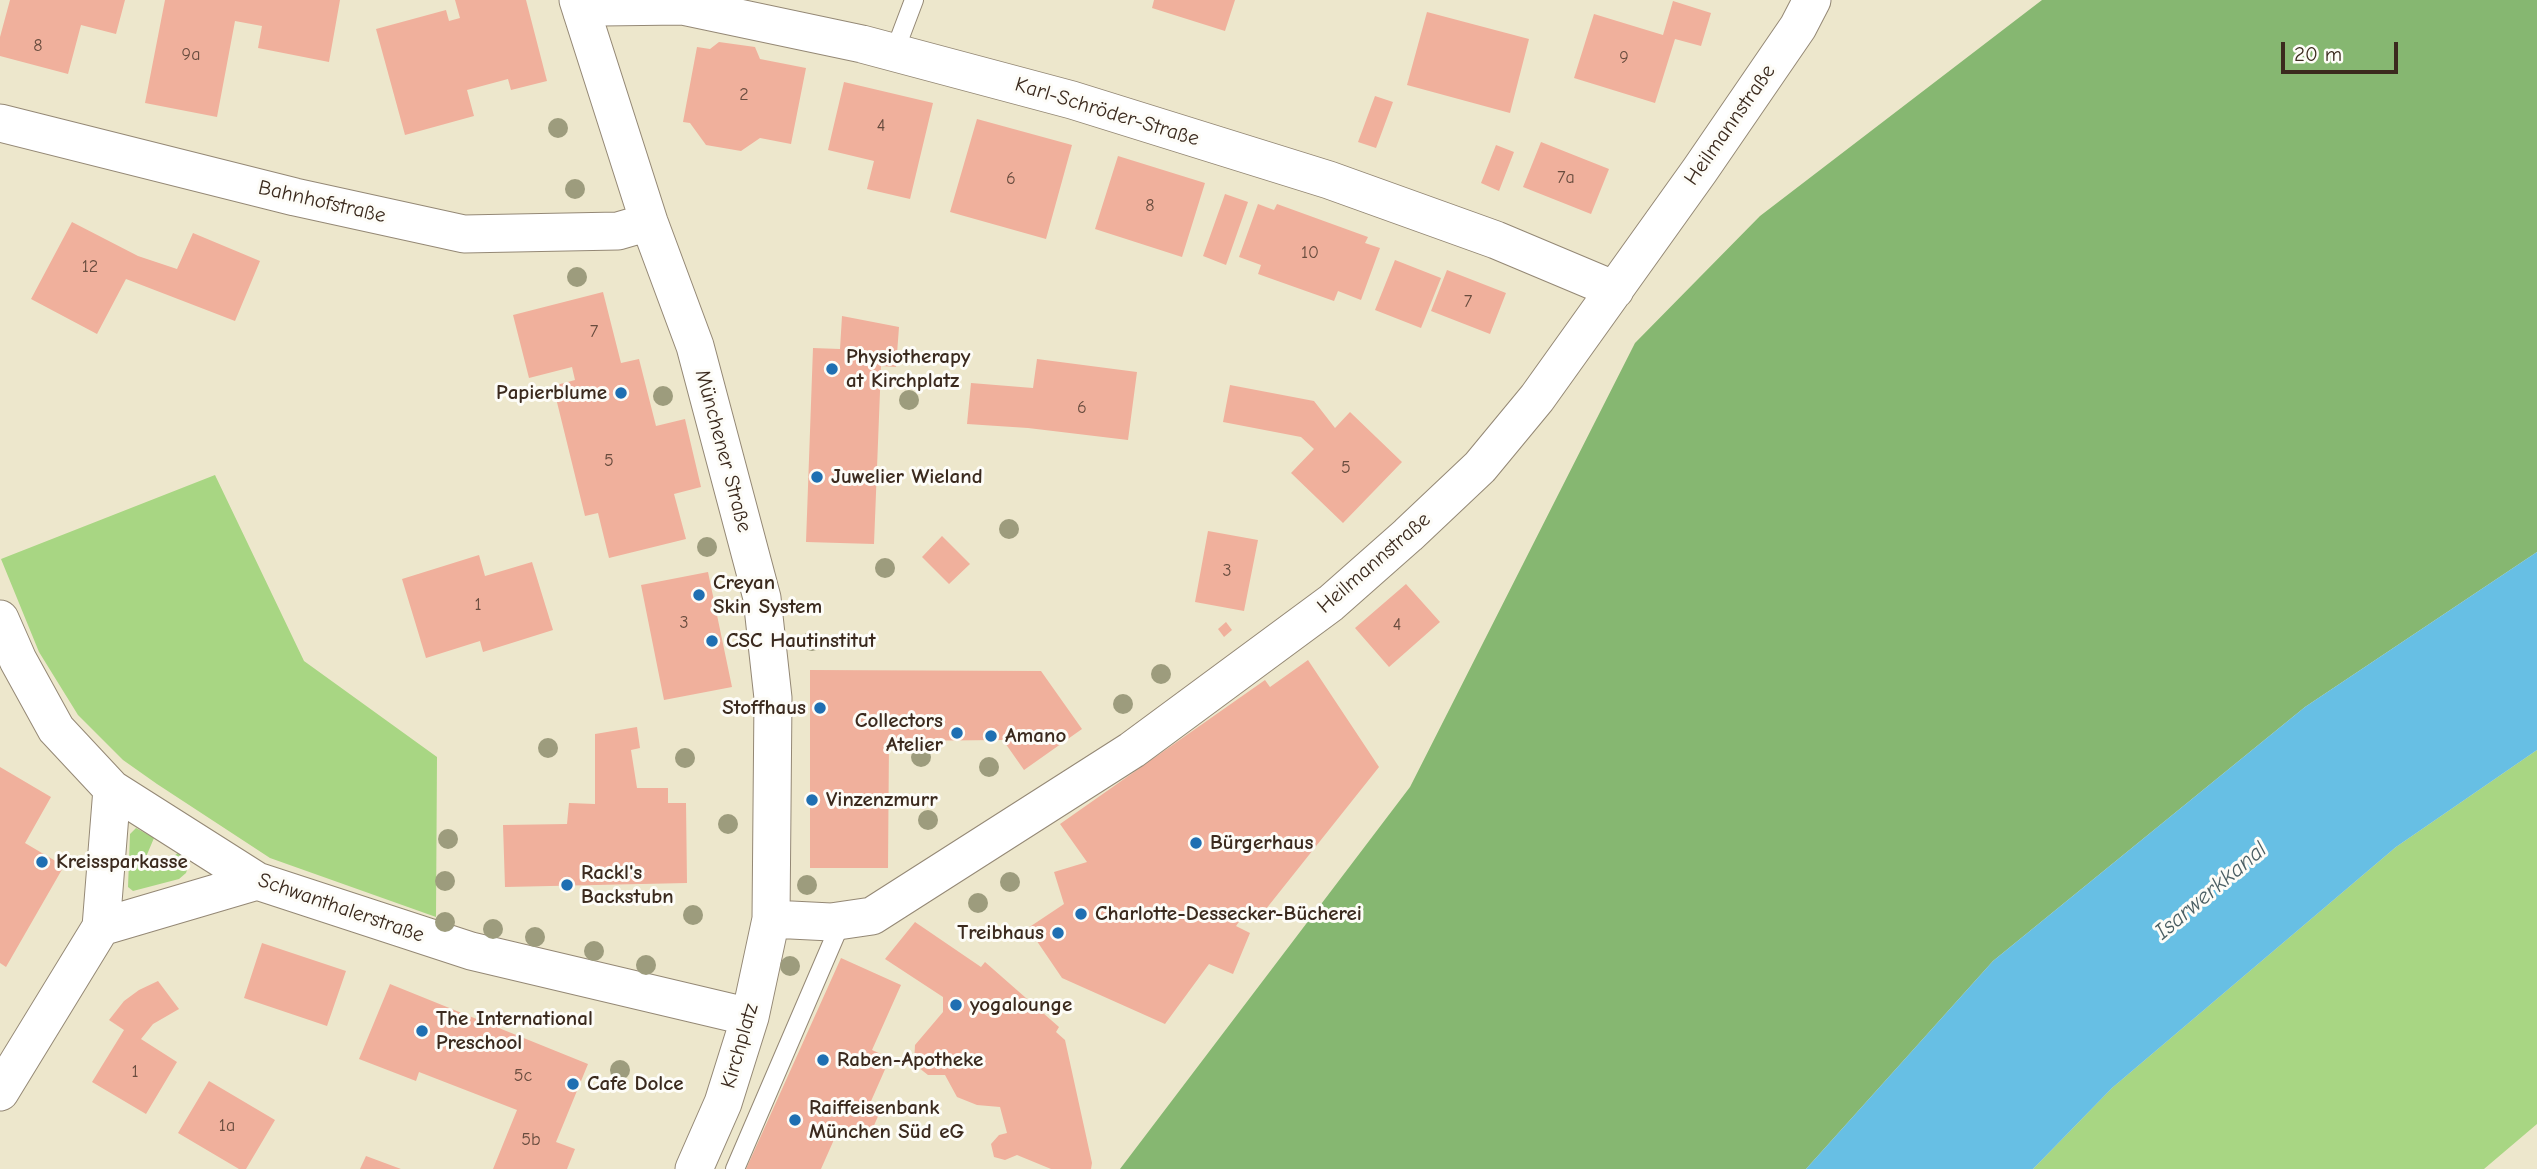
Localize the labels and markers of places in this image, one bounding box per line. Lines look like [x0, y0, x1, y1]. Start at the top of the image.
place label: Physiotherapy at Kirchplatz [846, 344, 970, 394]
marker: Physiotherapy at Kirchplatz [824, 361, 840, 377]
place label: Papierblume [496, 380, 607, 406]
marker: Papierblume [613, 385, 629, 401]
place label: Juwelier Wieland [831, 464, 983, 490]
marker: Juwelier Wieland [809, 469, 825, 485]
place label: Creyan Skin System [713, 570, 822, 620]
marker: Creyan Skin System [691, 587, 707, 603]
place label: CSC Hautinstitut [726, 628, 876, 654]
marker: CSC Hautinstitut [704, 633, 720, 649]
place label: Stoffhaus [722, 695, 806, 721]
marker: Stoffhaus [812, 700, 828, 716]
place label: Collectors Atelier [855, 708, 943, 758]
place label: Amano [1005, 723, 1066, 749]
marker: Collectors Atelier [949, 725, 965, 741]
marker: Amano [983, 728, 999, 744]
place label: Vinzenzmurr [826, 787, 938, 813]
marker: Vinzenzmurr [804, 792, 820, 808]
place label: Bürgerhaus [1210, 830, 1313, 856]
marker: Bürgerhaus [1188, 835, 1204, 851]
place label: Kreissparkasse [56, 849, 188, 875]
marker: Kreissparkasse [34, 854, 50, 870]
place label: Rackl's Backstubn [581, 860, 674, 910]
marker: Rackl's Backstubn [559, 877, 575, 893]
place label: Charlotte-Dessecker-Bücherei [1095, 901, 1362, 927]
marker: Charlotte-Dessecker-Bücherei [1073, 906, 1089, 922]
place label: Treibhaus [957, 920, 1044, 946]
marker: Treibhaus [1050, 925, 1066, 941]
place label: yogalounge [970, 992, 1072, 1018]
marker: yogalounge [948, 997, 964, 1013]
place label: The International Preschool [436, 1006, 593, 1056]
marker: The International Preschool [414, 1023, 430, 1039]
place label: Raben-Apotheke [837, 1047, 983, 1073]
marker: Raben-Apotheke [815, 1052, 831, 1068]
place label: Cafe Dolce [587, 1071, 683, 1097]
marker: Cafe Dolce [565, 1076, 581, 1092]
place label: Raiffeisenbank München Süd eG [809, 1095, 964, 1145]
marker: Raiffeisenbank München Süd eG [787, 1112, 803, 1128]

